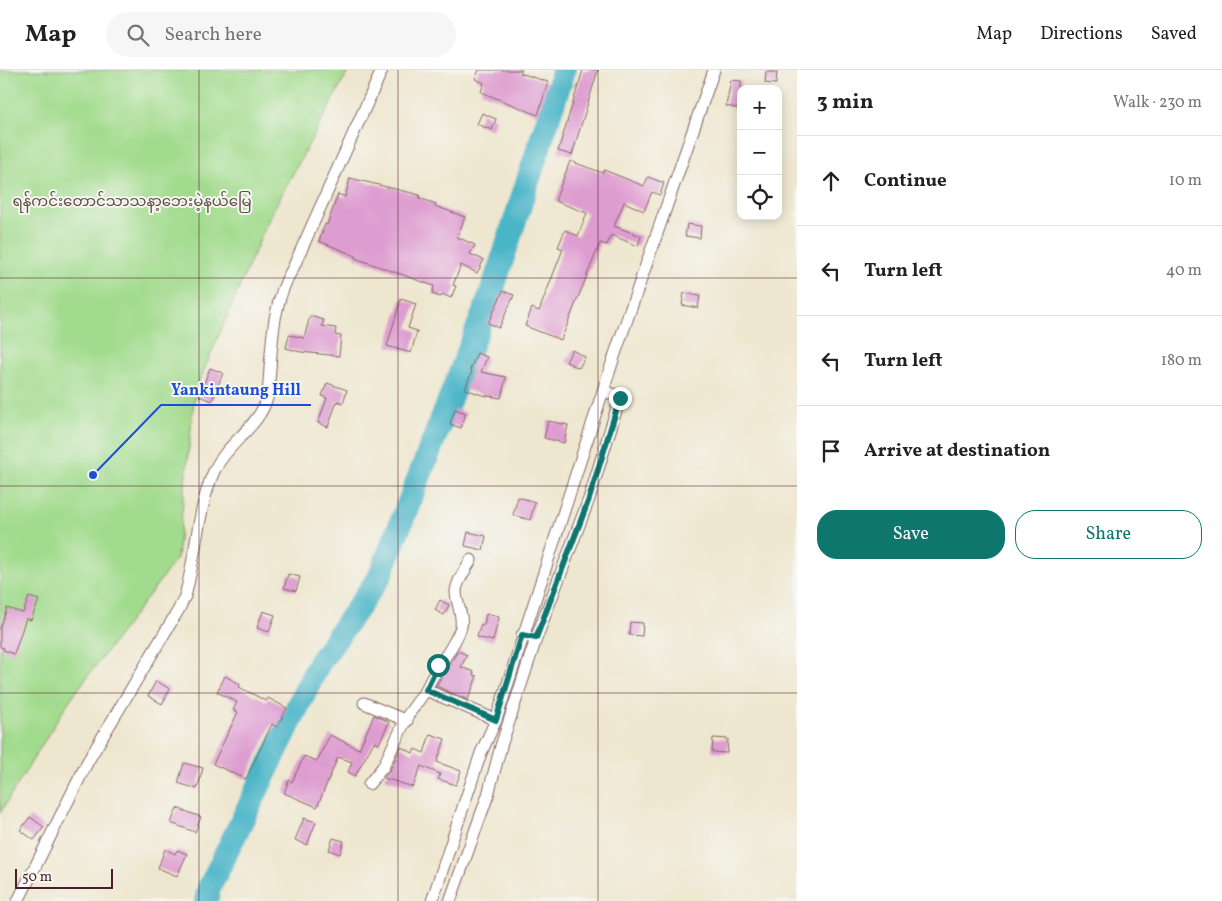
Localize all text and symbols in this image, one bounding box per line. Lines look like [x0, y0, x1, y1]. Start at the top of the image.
search box [106, 12, 456, 57]
text: Map [25, 18, 76, 52]
icon: search [124, 21, 152, 49]
text: Search here [164, 22, 262, 48]
text: Map [976, 22, 1012, 47]
text: Directions [1040, 22, 1123, 47]
text: Saved [1151, 22, 1197, 47]
map controls [737, 85, 782, 220]
button: + [737, 85, 782, 130]
text: 3 min [817, 88, 873, 117]
text: Walk · 230 m [1113, 92, 1202, 114]
button: − [737, 130, 782, 175]
icon: ahead [817, 167, 845, 195]
text: Continue [864, 168, 947, 194]
text: 10 m [1169, 170, 1202, 192]
button: locate [737, 175, 782, 220]
park label: ရန်ကင်းတောင်သာသနာ့ဘေးမဲ့နယ်မြေ [12, 191, 252, 213]
icon: left [817, 257, 845, 285]
text: Turn left [864, 258, 943, 284]
text: 40 m [1166, 260, 1202, 282]
icon: left [817, 347, 845, 375]
text: Turn left [864, 348, 943, 374]
text: 180 m [1161, 350, 1202, 372]
callout: Yankintaung Hill [161, 374, 311, 405]
text: Yankintaung Hill [171, 380, 302, 402]
route end [609, 387, 632, 410]
icon: arrive [817, 437, 845, 465]
text: Arrive at destination [864, 438, 1050, 464]
button: Save [817, 510, 1005, 559]
button: Share [1015, 510, 1202, 559]
route start [427, 654, 450, 677]
scale bar [15, 866, 112, 889]
text: 50 m [22, 868, 52, 887]

